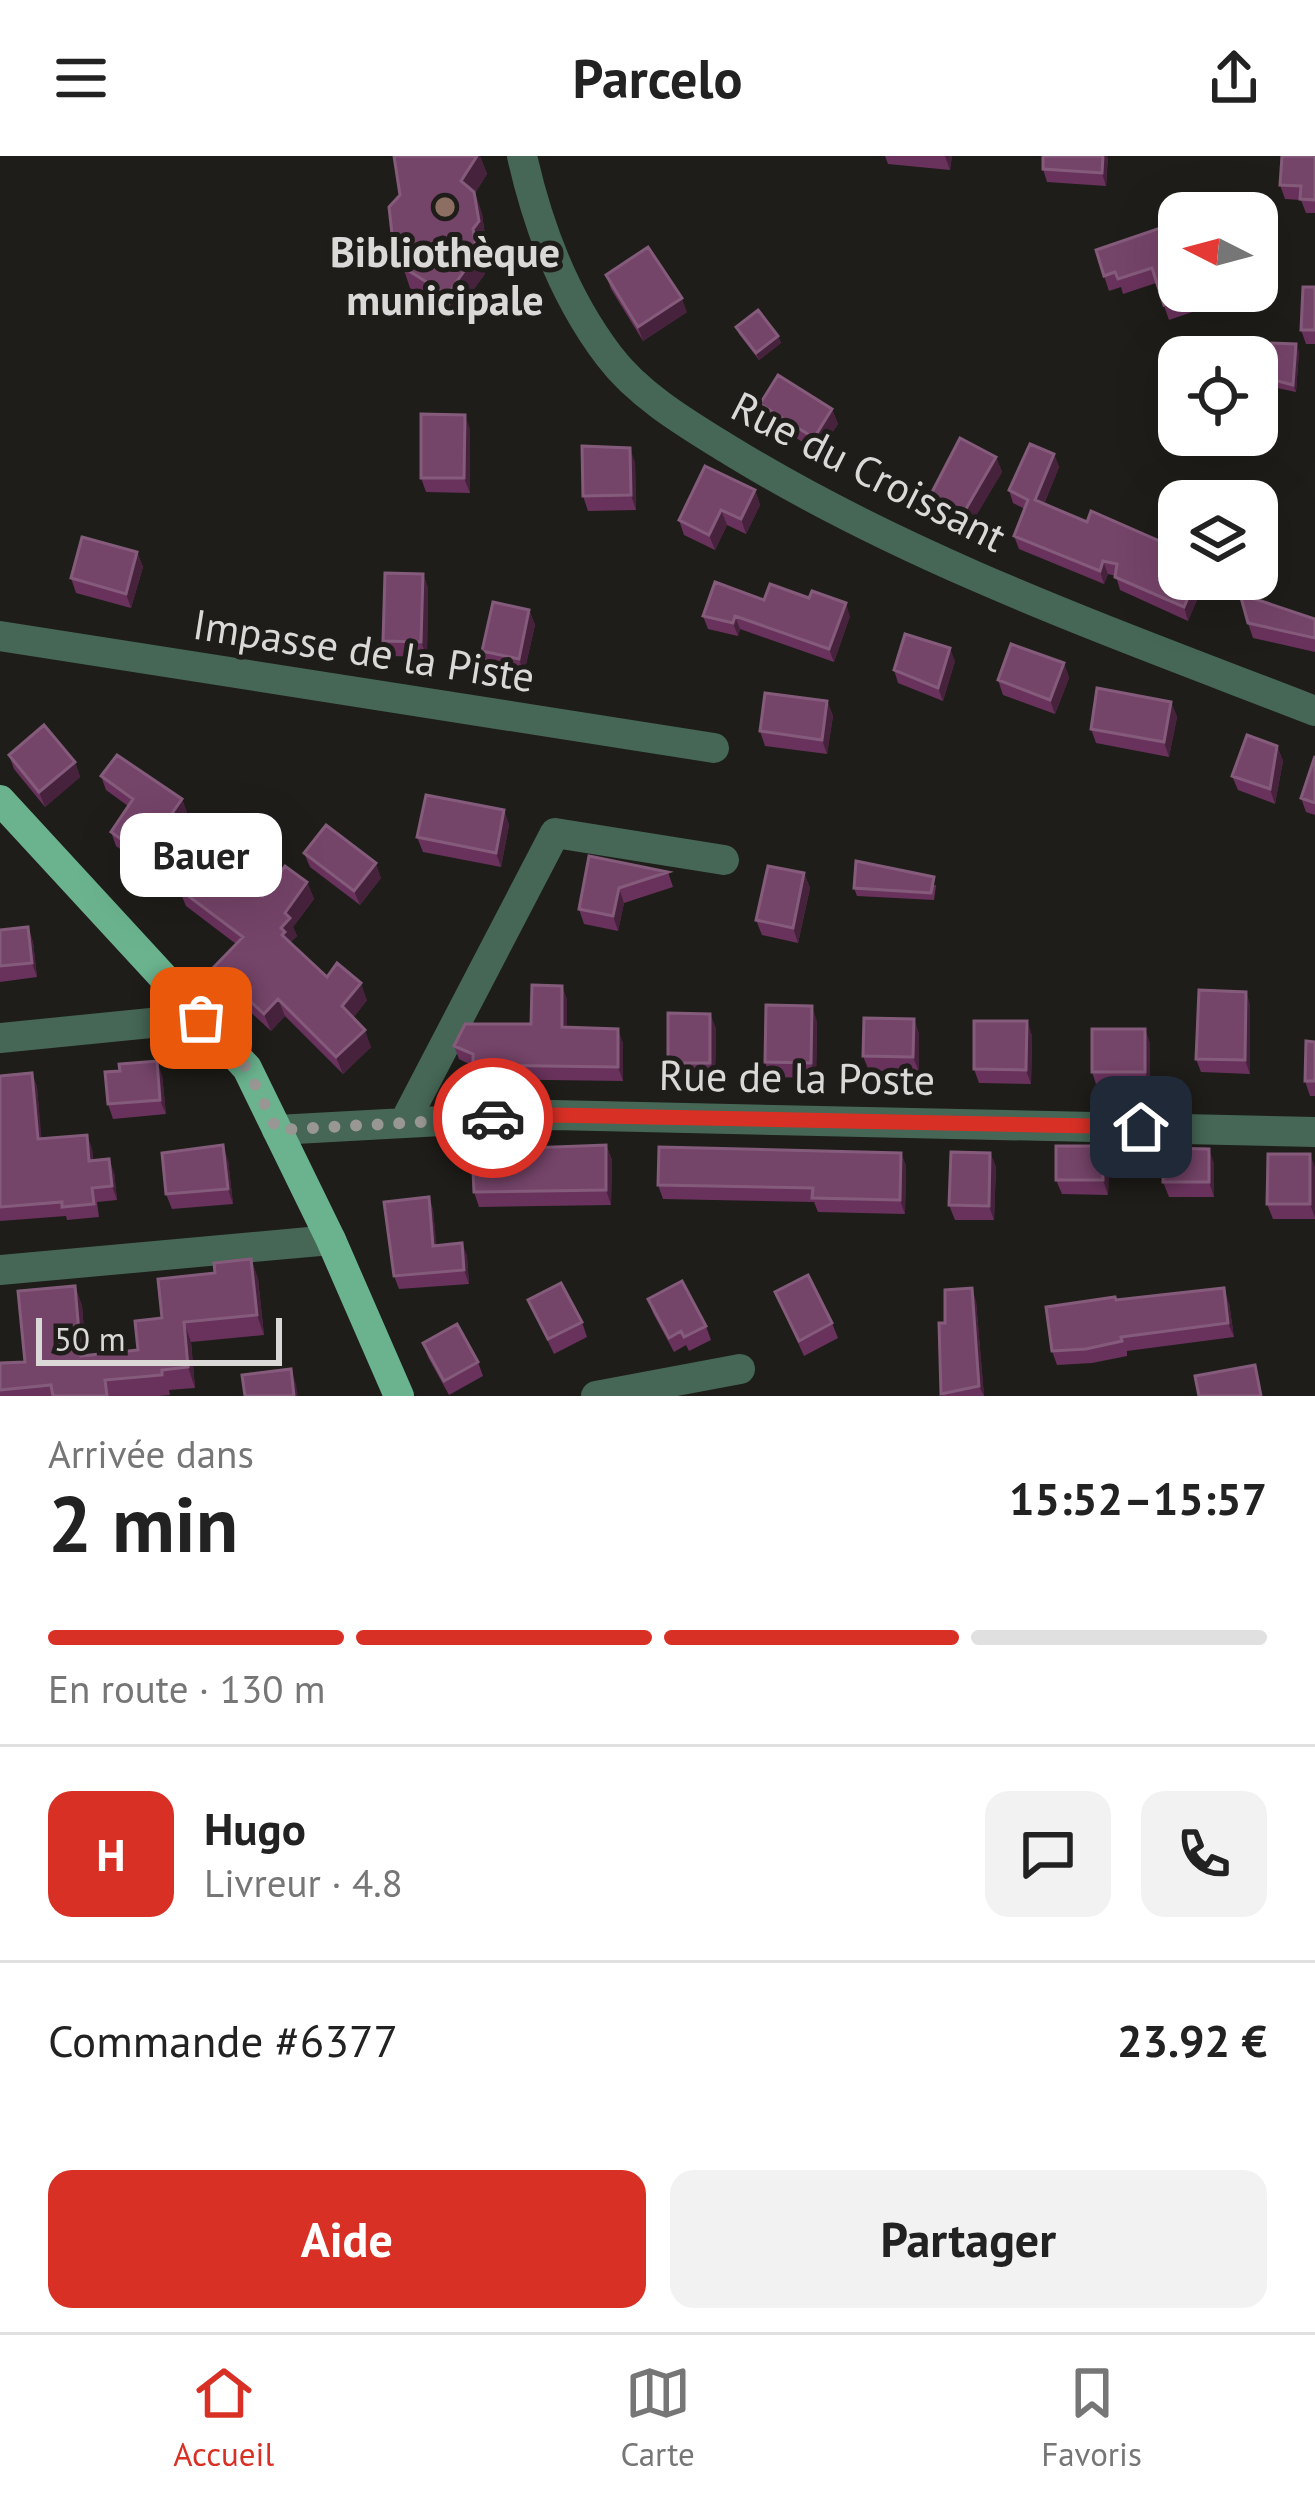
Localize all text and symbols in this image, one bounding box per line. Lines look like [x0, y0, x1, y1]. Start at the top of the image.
text: Parcelo [573, 43, 742, 113]
icon: menu [48, 45, 114, 111]
icon: share [1201, 45, 1267, 111]
north arrow [1158, 192, 1278, 312]
map controls [1158, 192, 1278, 600]
marker: Bibliothèque municipale [432, 194, 458, 220]
place label: Bibliothèque municipale [330, 224, 560, 327]
button: locate [1158, 336, 1278, 456]
street label: Rue du Croissant [722, 378, 1016, 564]
button: layers [1158, 480, 1278, 600]
street label: Impasse de la Piste [189, 596, 539, 704]
callout: Bauer [120, 814, 282, 898]
text: Bauer [153, 829, 249, 880]
pin [150, 967, 252, 1069]
icon: bag [168, 985, 234, 1051]
street label: Rue de la Poste [658, 1047, 936, 1107]
courier [433, 1058, 553, 1178]
pin [1090, 1076, 1192, 1178]
icon: car [460, 1085, 526, 1151]
icon: home [1108, 1094, 1174, 1160]
scale bar [36, 1312, 282, 1365]
text: 50 m [54, 1317, 126, 1360]
text: Arrivée dans [48, 1428, 254, 1479]
text: 15:52–15:57 [1009, 1469, 1267, 1527]
text: 2 min [48, 1473, 238, 1574]
text: En route · 130 m [48, 1663, 326, 1714]
button: chat [985, 1791, 1111, 1917]
button: phone [1141, 1791, 1267, 1917]
text: Hugo [204, 1799, 306, 1857]
text: H [96, 1825, 126, 1883]
text: Livreur · 4.8 [204, 1857, 403, 1908]
text: Commande #6377 [48, 2011, 398, 2069]
text: 23.92 € [1117, 2011, 1267, 2069]
button: Aide [48, 2170, 646, 2308]
button: Partager [670, 2170, 1267, 2308]
tab: Accueil [173, 2360, 274, 2475]
tab: Carte [620, 2360, 695, 2475]
tab: Favoris [1041, 2360, 1142, 2475]

